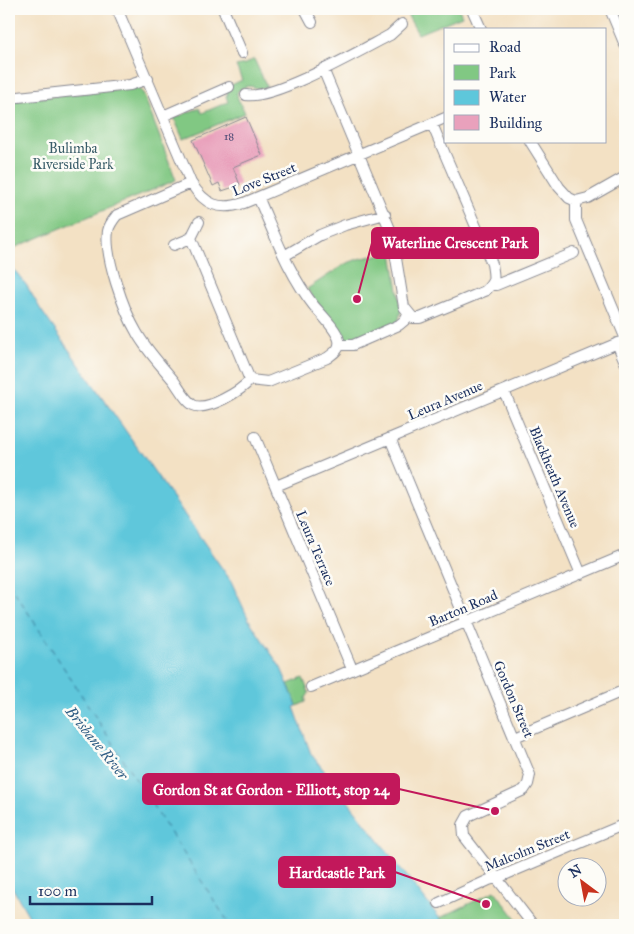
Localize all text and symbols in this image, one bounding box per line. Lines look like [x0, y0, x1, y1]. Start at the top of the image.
legend [444, 28, 606, 142]
text: Road [489, 38, 521, 56]
text: Park [489, 64, 516, 82]
text: Water [489, 88, 526, 106]
text: Building [489, 114, 543, 132]
house number: 18 [224, 130, 234, 143]
park label: Bulimba Riverside Park [32, 140, 114, 173]
street label: Love Street [230, 159, 299, 200]
callout: Waterline Crescent Park [372, 228, 538, 258]
text: Waterline Crescent Park [382, 234, 529, 252]
street label: Leura Avenue [405, 377, 485, 424]
street label: Blackheath Avenue [525, 424, 584, 531]
street label: Leura Terrace [292, 508, 339, 589]
street label: Barton Road [426, 586, 500, 631]
street label: Gordon Street [490, 658, 537, 740]
water label: Brisbane River [61, 702, 133, 784]
callout: Gordon St at Gordon - Elliott, stop 24 [143, 774, 399, 804]
text: Gordon St at Gordon - Elliott, stop 24 [153, 781, 390, 800]
street label: Malcolm Street [482, 826, 572, 875]
north arrow [556, 856, 606, 906]
callout: Hardcastle Park [279, 857, 395, 887]
text: N [566, 861, 585, 882]
text: Hardcastle Park [289, 864, 386, 882]
scale bar [30, 874, 152, 906]
text: 100 m [38, 882, 78, 900]

